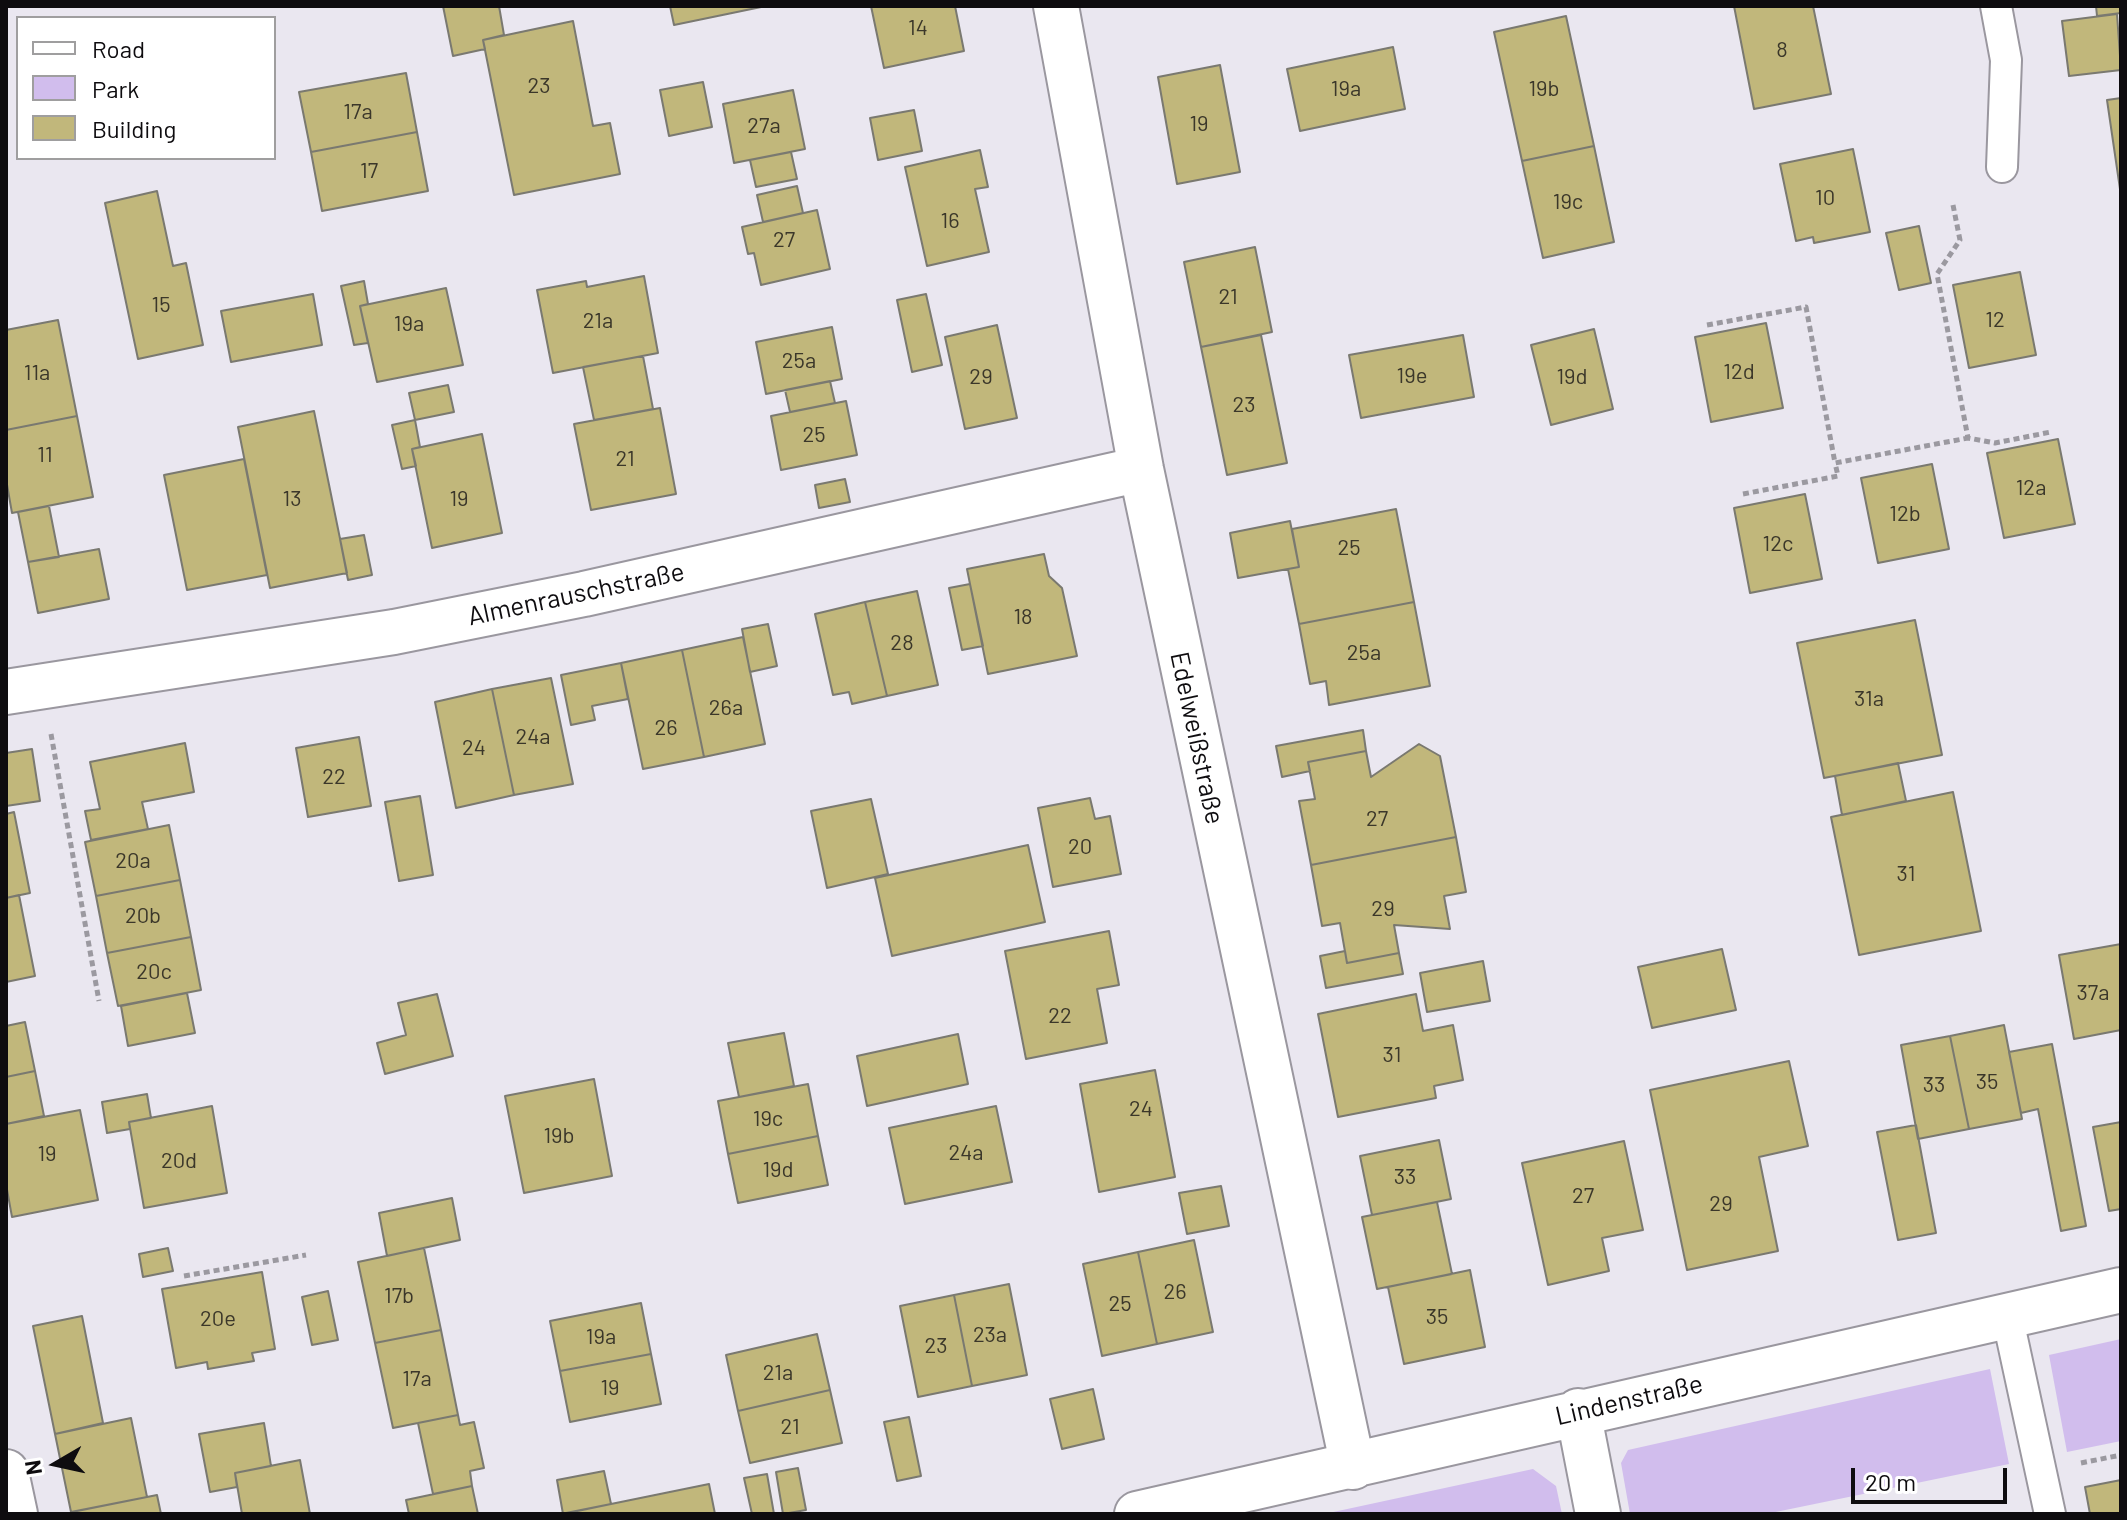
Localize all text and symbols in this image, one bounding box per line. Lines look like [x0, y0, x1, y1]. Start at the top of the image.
house number: 14 [908, 15, 928, 41]
legend [16, 16, 276, 160]
text: Road [92, 34, 145, 63]
house number: 8 [1776, 37, 1788, 63]
house number: 23 [528, 73, 550, 99]
text: Park [92, 74, 139, 103]
house number: 19a [1331, 76, 1361, 102]
house number: 19b [1528, 76, 1560, 102]
house number: 17a [343, 99, 373, 125]
house number: 19 [1189, 111, 1209, 137]
house number: 27a [747, 113, 781, 139]
text: Building [92, 114, 176, 143]
house number: 17 [360, 158, 378, 184]
house number: 10 [1815, 185, 1835, 211]
house number: 19c [1553, 189, 1583, 215]
house number: 16 [940, 208, 960, 234]
house number: 27 [773, 227, 795, 253]
house number: 21 [1218, 284, 1238, 310]
house number: 15 [151, 292, 171, 318]
house number: 12 [1985, 307, 2005, 333]
house number: 21a [583, 308, 613, 334]
house number: 19a [394, 311, 424, 337]
house number: 25a [782, 348, 816, 374]
house number: 12d [1723, 359, 1755, 385]
house number: 11a [24, 360, 50, 386]
house number: 19e [1397, 363, 1427, 389]
house number: 29 [969, 364, 993, 390]
house number: 19d [1556, 364, 1588, 390]
house number: 23 [1233, 392, 1255, 418]
house number: 25 [802, 422, 826, 448]
house number: 11 [37, 442, 53, 468]
house number: 21 [615, 446, 635, 472]
house number: 12a [2016, 475, 2046, 501]
house number: 13 [282, 486, 302, 512]
house number: 19 [449, 486, 469, 512]
house number: 12b [1889, 501, 1921, 527]
house number: 12c [1763, 531, 1793, 557]
house number: 25 [1337, 535, 1361, 561]
street label: Almenrauschstraße [465, 556, 687, 632]
house number: 18 [1013, 604, 1033, 630]
house number: 28 [890, 630, 914, 656]
house number: 25a [1347, 640, 1381, 666]
street label: Edelweißstraße [1163, 649, 1231, 827]
house number: 31a [1854, 686, 1884, 712]
house number: 26a [709, 695, 743, 721]
house number: 26 [654, 715, 678, 741]
house number: 24a [515, 724, 551, 750]
house number: 24 [462, 735, 486, 761]
house number: 22 [322, 764, 346, 790]
house number: 27 [1366, 806, 1388, 832]
house number: 20 [1068, 834, 1092, 860]
house number: 20a [115, 848, 151, 874]
house number: 31 [1897, 861, 1915, 887]
house number: 29 [1371, 896, 1395, 922]
house number: 20b [125, 903, 161, 929]
house number: 20c [136, 959, 172, 985]
house number: 37a [2077, 980, 2109, 1006]
house number: 22 [1048, 1003, 1072, 1029]
house number: 31 [1383, 1042, 1401, 1068]
house number: 35 [1976, 1069, 1998, 1095]
house number: 33 [1923, 1072, 1945, 1098]
house number: 24 [1129, 1096, 1153, 1122]
house number: 19c [753, 1106, 783, 1132]
house number: 19b [543, 1123, 575, 1149]
house number: 24a [948, 1140, 984, 1166]
house number: 19 [37, 1141, 57, 1167]
house number: 20d [161, 1148, 197, 1174]
house number: 19d [762, 1157, 794, 1183]
house number: 33 [1394, 1164, 1416, 1190]
house number: 27 [1572, 1183, 1594, 1209]
house number: 29 [1709, 1191, 1733, 1217]
house number: 26 [1163, 1279, 1187, 1305]
house number: 17b [384, 1283, 414, 1309]
house number: 25 [1108, 1291, 1132, 1317]
house number: 35 [1426, 1304, 1448, 1330]
house number: 20e [200, 1306, 236, 1332]
house number: 23a [973, 1322, 1007, 1348]
house number: 19a [586, 1324, 616, 1350]
house number: 23 [925, 1333, 947, 1359]
house number: 21a [763, 1360, 793, 1386]
house number: 17a [402, 1366, 432, 1392]
street label: Lindenstraße [1552, 1368, 1706, 1432]
house number: 19 [600, 1375, 620, 1401]
house number: 21 [780, 1414, 800, 1440]
north arrow [16, 1424, 96, 1504]
scale bar [1855, 1452, 2011, 1502]
text: N [18, 1458, 46, 1477]
text: 20 m [1865, 1467, 1916, 1496]

